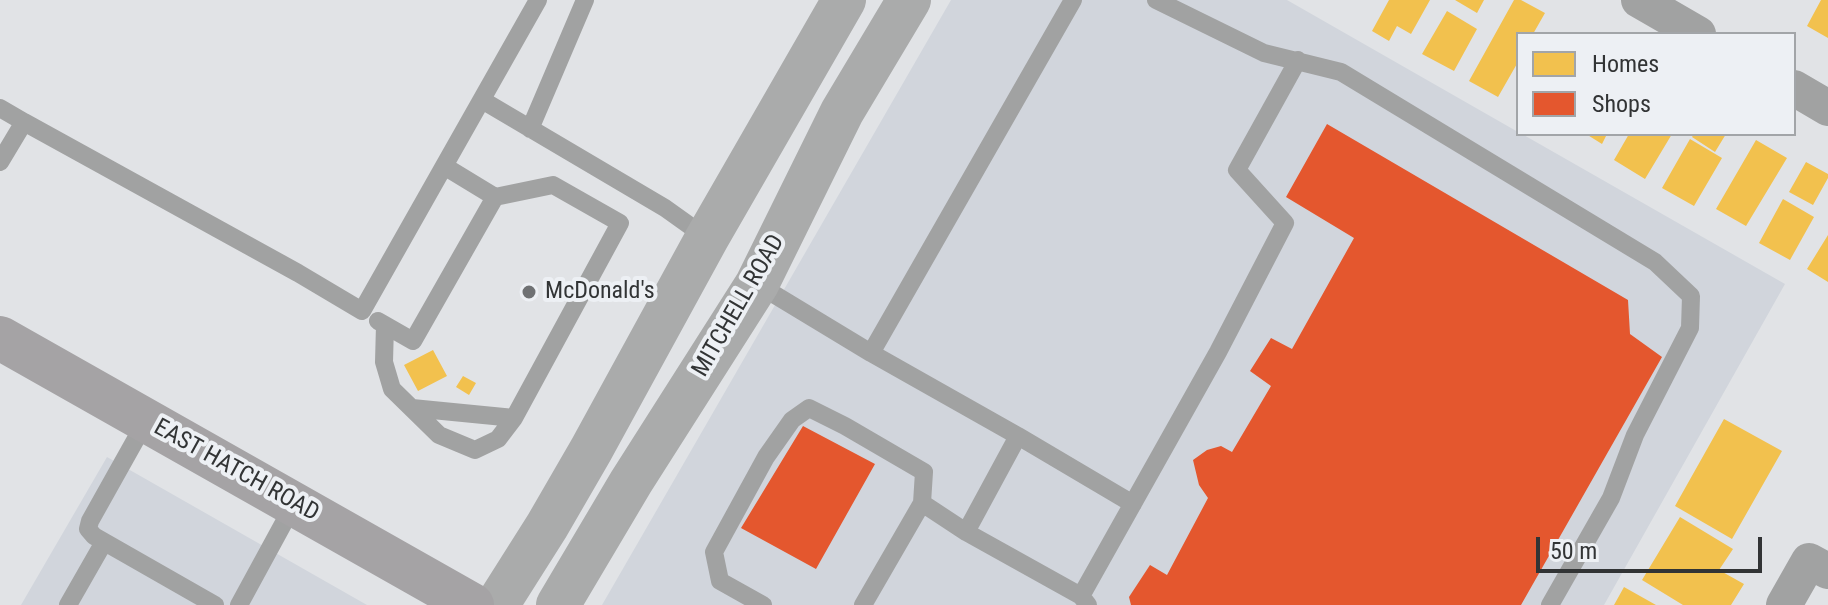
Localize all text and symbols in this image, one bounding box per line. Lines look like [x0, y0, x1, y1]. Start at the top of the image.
legend [1516, 32, 1796, 136]
text: Homes [1592, 50, 1659, 78]
text: Shops [1592, 90, 1651, 118]
street label: MITCHELL ROAD [687, 230, 791, 382]
place label: McDonald's [545, 278, 655, 306]
marker: McDonald's [520, 283, 538, 301]
street label: EAST HATCH ROAD [148, 414, 324, 528]
scale bar [1540, 521, 1766, 571]
text: 50 m [1550, 537, 1597, 565]

